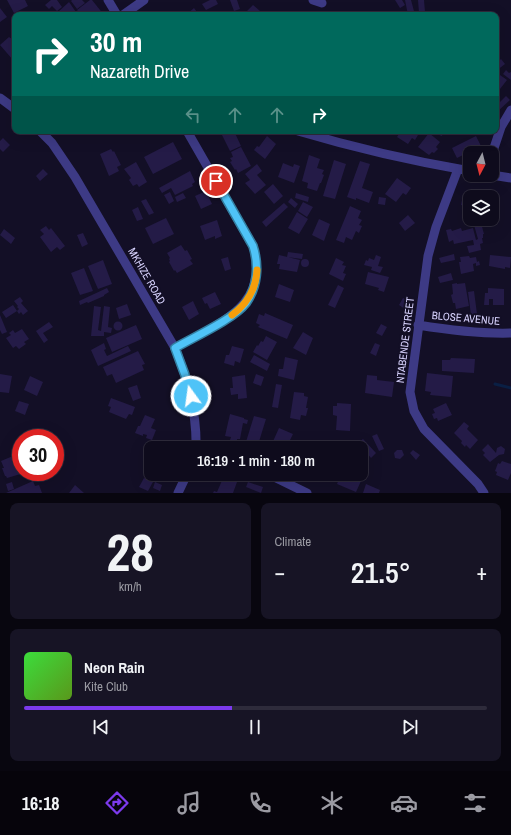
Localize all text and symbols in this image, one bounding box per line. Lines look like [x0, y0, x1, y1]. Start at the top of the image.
text: 30 m [90, 23, 142, 61]
icon: right [24, 28, 76, 80]
text: Nazareth Drive [90, 59, 189, 84]
icon: left [182, 104, 204, 126]
icon: ahead [224, 104, 246, 126]
icon: ahead [266, 104, 288, 126]
icon: right [308, 104, 330, 126]
north arrow [463, 146, 499, 182]
map controls [463, 146, 499, 226]
pin [199, 164, 233, 198]
icon: arrive [205, 170, 227, 192]
button: layers [463, 190, 499, 226]
street label: MKHIZE ROAD [125, 245, 169, 307]
street label: NTABENDE STREET [393, 296, 417, 384]
street label: BLOSE AVENUE [431, 308, 501, 328]
position arrow [170, 375, 212, 417]
speed limit sign: 30 [12, 429, 64, 481]
text: 16:19 · 1 min · 180 m [197, 450, 315, 471]
text: 28 [107, 517, 154, 587]
text: Climate [275, 533, 311, 550]
text: 21.5° [351, 552, 411, 592]
text: − [275, 557, 285, 587]
text: + [476, 557, 487, 587]
text: km/h [119, 578, 142, 595]
text: Neon Rain [84, 657, 145, 678]
text: Kite Club [84, 678, 128, 695]
icon: previous [90, 716, 112, 738]
icon: pause [244, 716, 266, 738]
icon: next [399, 716, 421, 738]
icon: directions [103, 789, 131, 817]
icon: music [175, 789, 203, 817]
icon: phone [246, 789, 274, 817]
icon: climate [318, 789, 346, 817]
icon: car [390, 789, 418, 817]
icon: filters [461, 789, 489, 817]
text: 16:18 [22, 791, 60, 816]

